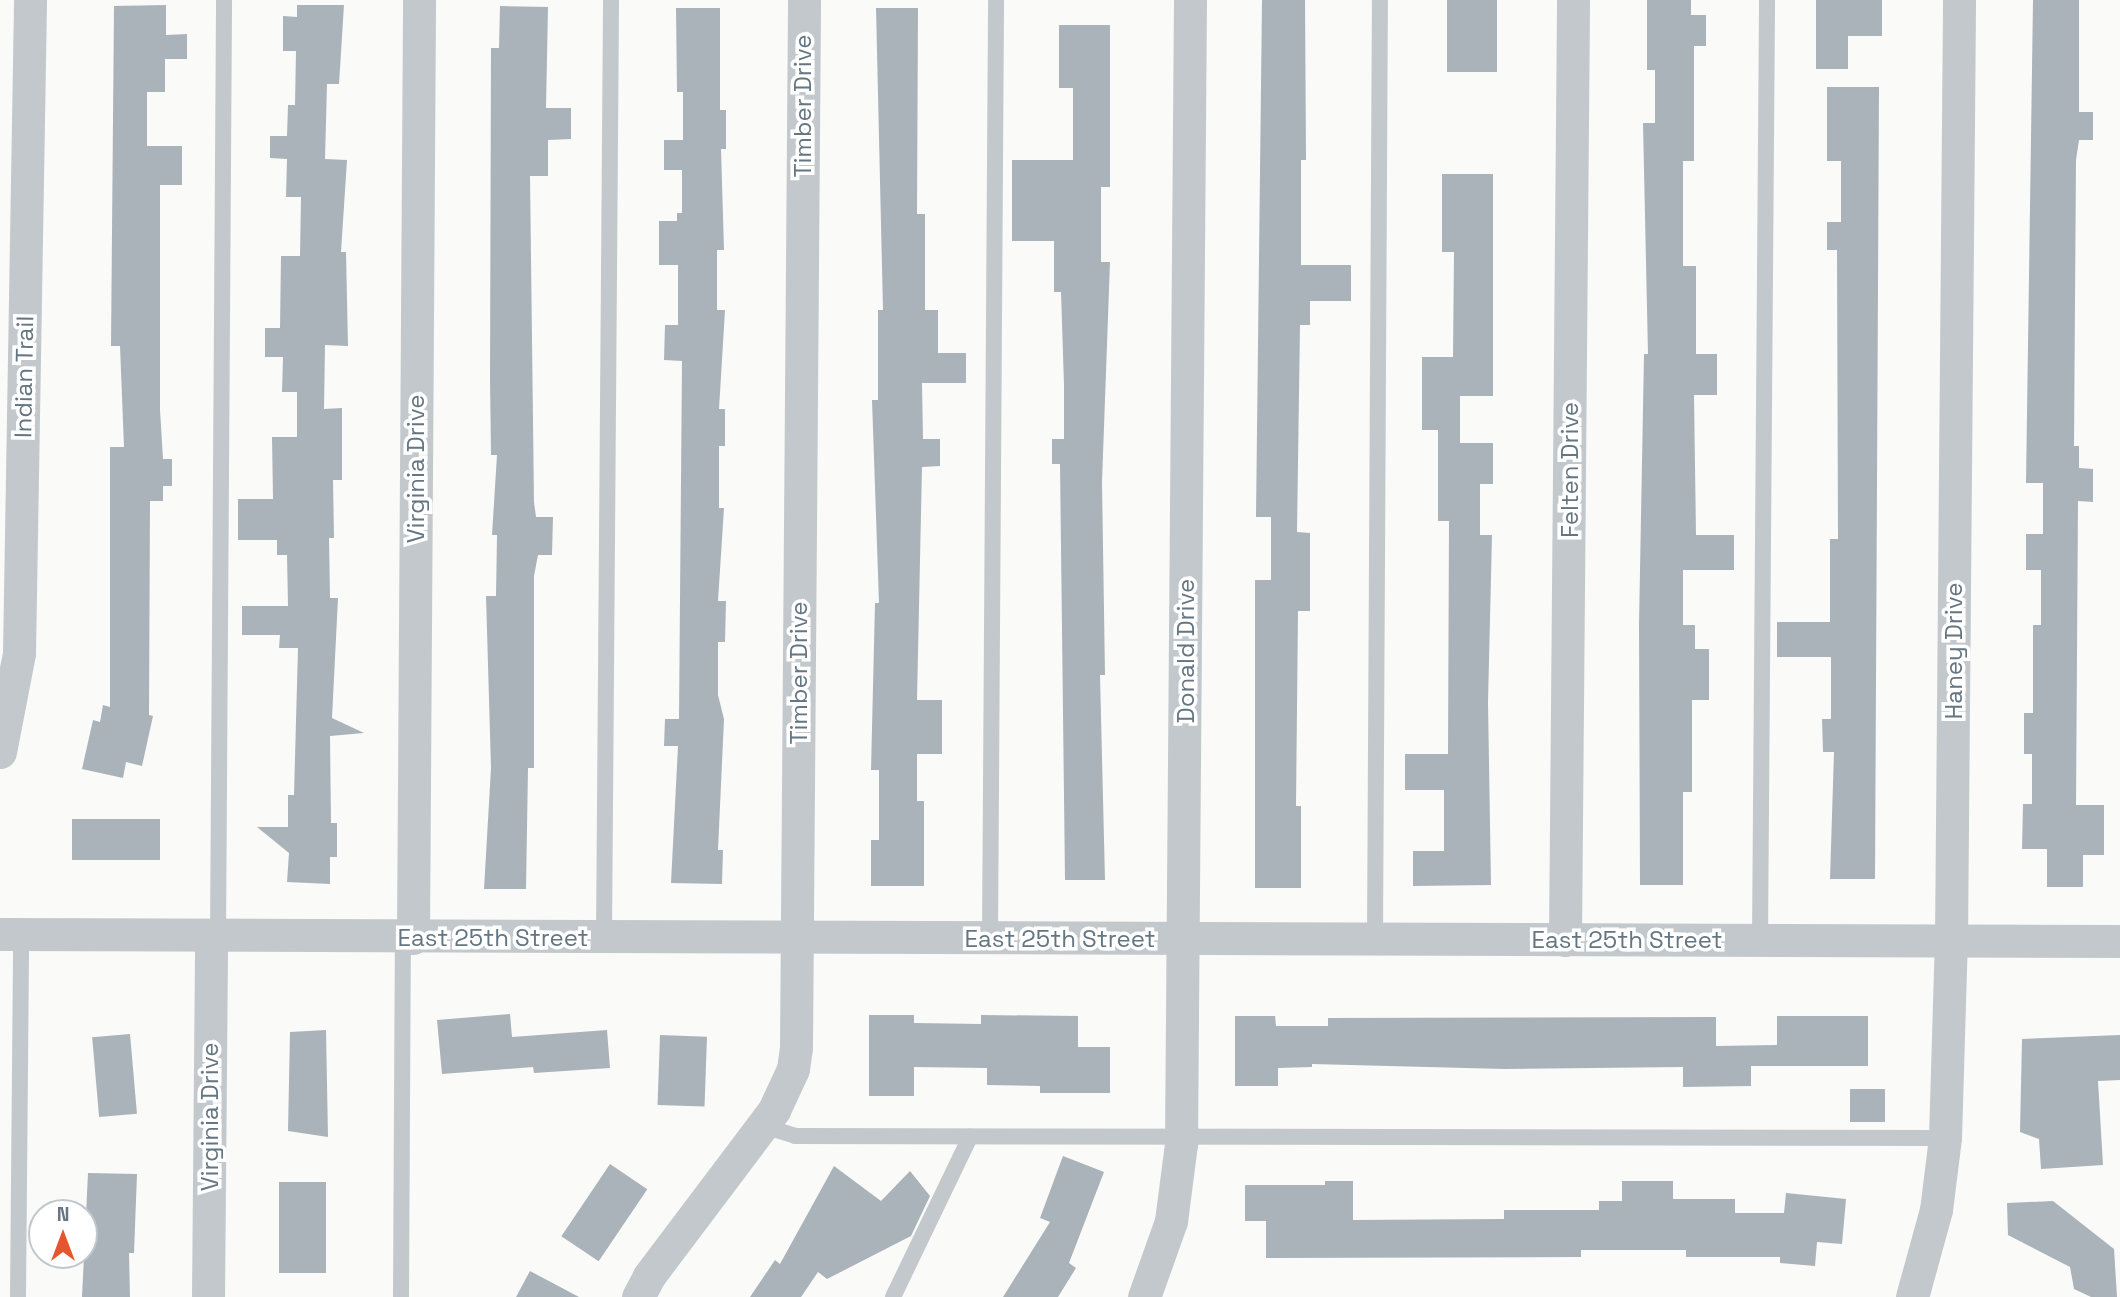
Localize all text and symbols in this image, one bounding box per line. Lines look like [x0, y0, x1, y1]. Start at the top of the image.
street label: Timber Drive [789, 35, 817, 177]
street label: Indian Trail [9, 315, 39, 439]
street label: Virginia Drive [402, 395, 430, 543]
street label: Felten Drive [1556, 402, 1584, 538]
street label: Donald Drive [1172, 579, 1200, 723]
street label: Haney Drive [1940, 583, 1968, 719]
street label: Timber Drive [785, 602, 813, 744]
street label: East 25th Street [398, 924, 588, 952]
street label: East 25th Street [965, 925, 1155, 953]
street label: East 25th Street [1532, 926, 1722, 954]
street label: Virginia Drive [196, 1043, 224, 1191]
north arrow [28, 1199, 98, 1269]
text: N [57, 1202, 69, 1227]

